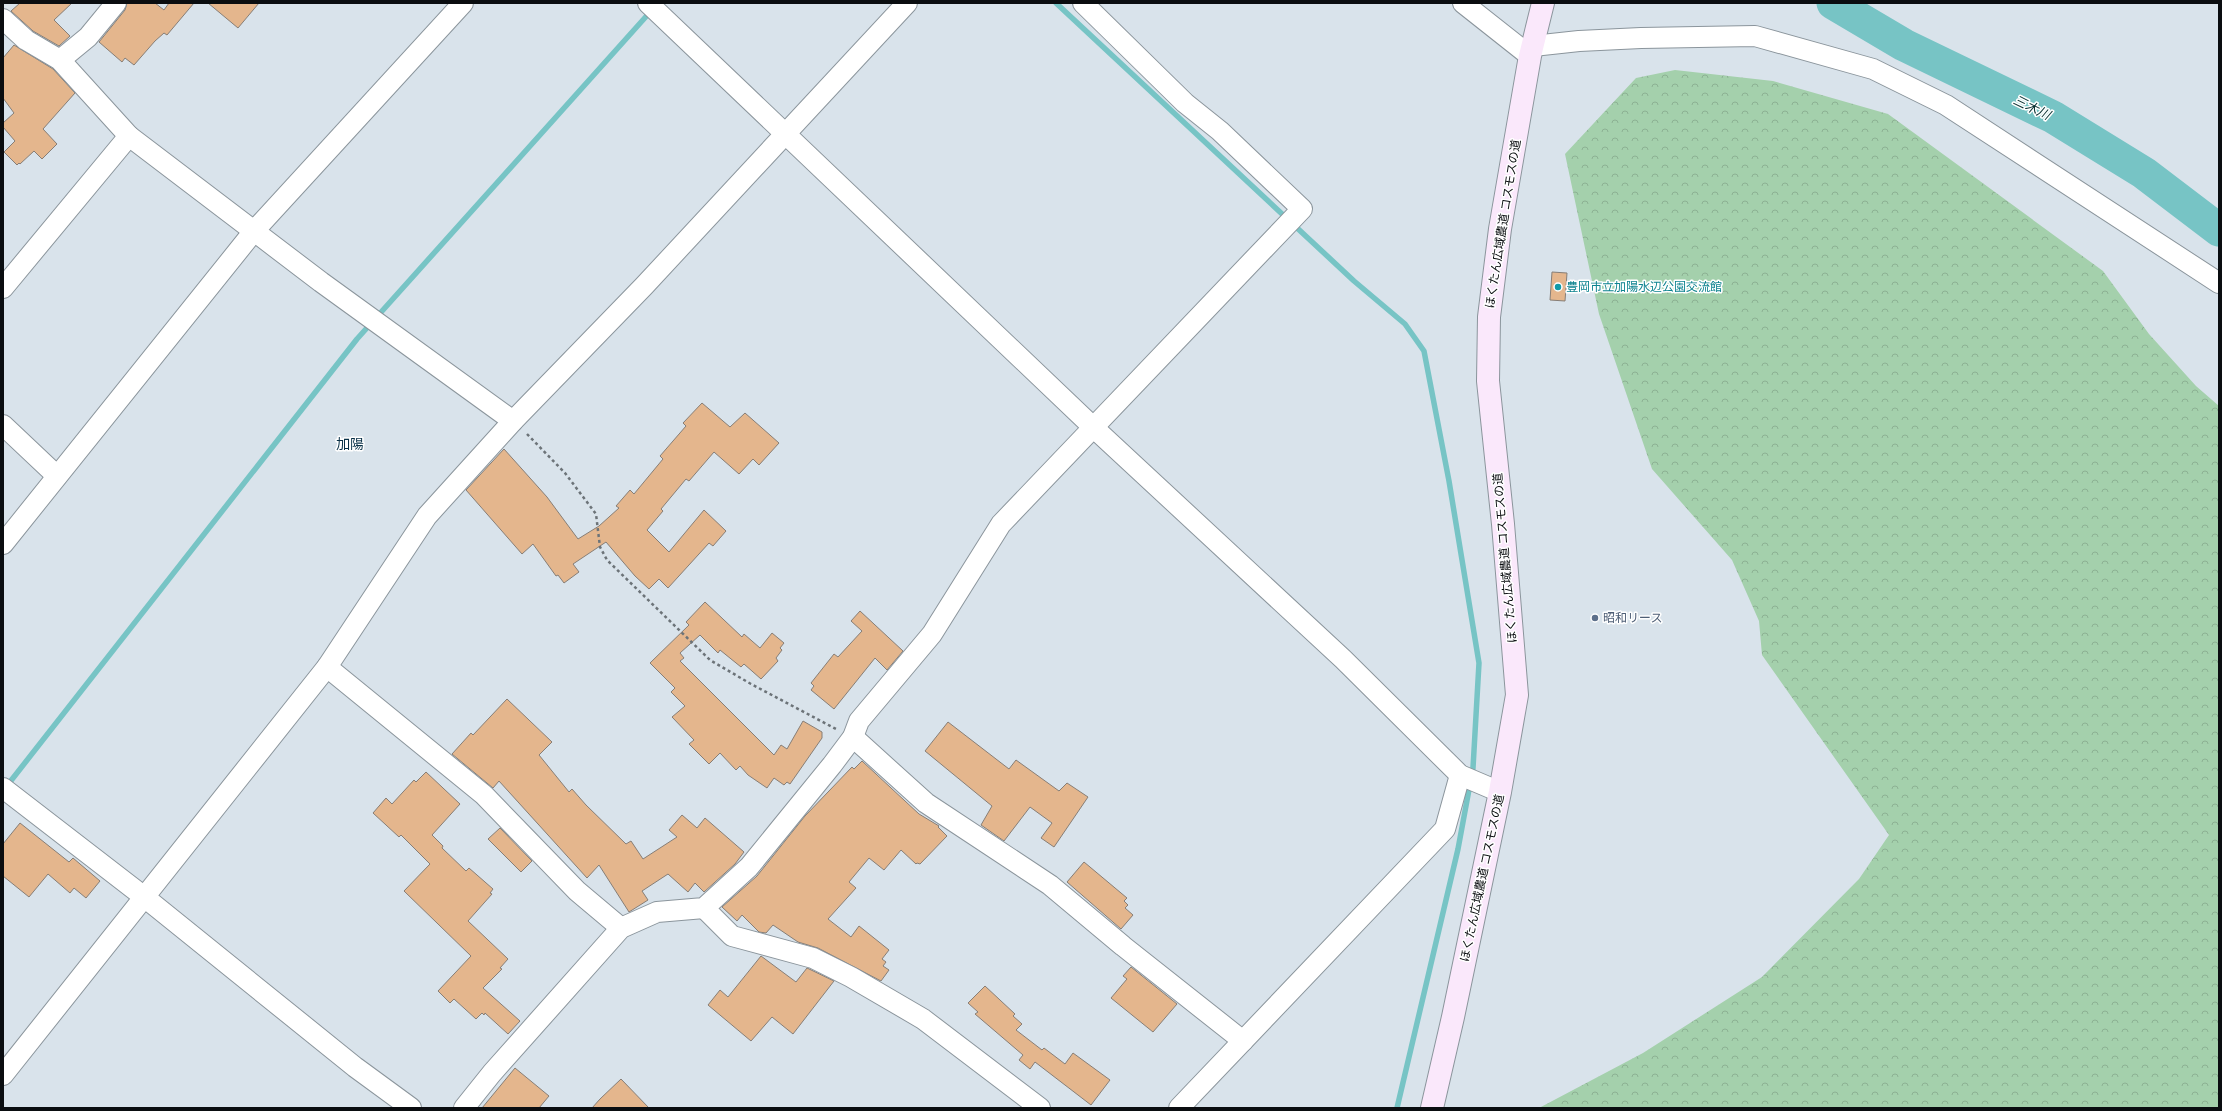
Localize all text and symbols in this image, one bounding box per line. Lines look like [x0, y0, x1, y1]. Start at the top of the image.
water label: 三木川 [2011, 92, 2054, 124]
street label: ほくたん広域農道 コスモスの道 [1483, 139, 1523, 309]
place label: 豊岡市立加陽水辺公園交流館 [1566, 280, 1722, 294]
marker: 豊岡市立加陽水辺公園交流館 [1553, 282, 1563, 292]
district label: 加陽 [336, 436, 364, 453]
street label: ほくたん広域農道 コスモスの道 [1491, 472, 1519, 644]
place label: 昭和リース [1603, 611, 1662, 625]
marker: 昭和リース [1590, 613, 1600, 623]
street label: ほくたん広域農道 コスモスの道 [1457, 793, 1507, 963]

